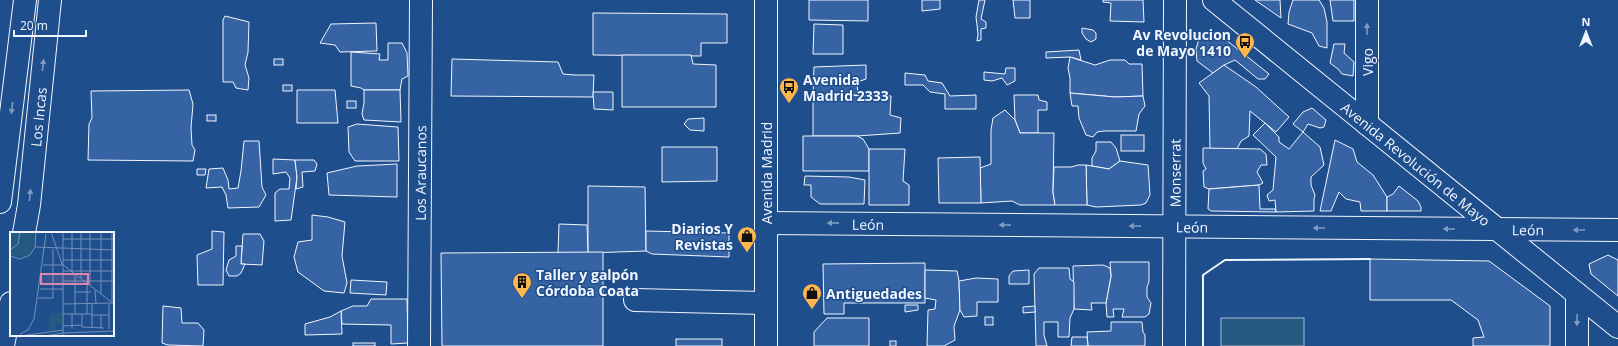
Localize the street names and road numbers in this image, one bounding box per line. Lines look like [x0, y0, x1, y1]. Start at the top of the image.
street label: Vigo [1358, 48, 1377, 76]
street label: Los Incas [26, 86, 51, 148]
street label: Avenida Revolución de Mayo [1338, 97, 1495, 230]
street label: Avenida Madrid [757, 122, 776, 224]
street label: Los Araucanos [410, 125, 430, 221]
street label: Monserrat [1165, 139, 1184, 207]
street label: León [852, 214, 884, 233]
street label: León [1176, 217, 1208, 236]
street label: León [1512, 220, 1544, 239]

